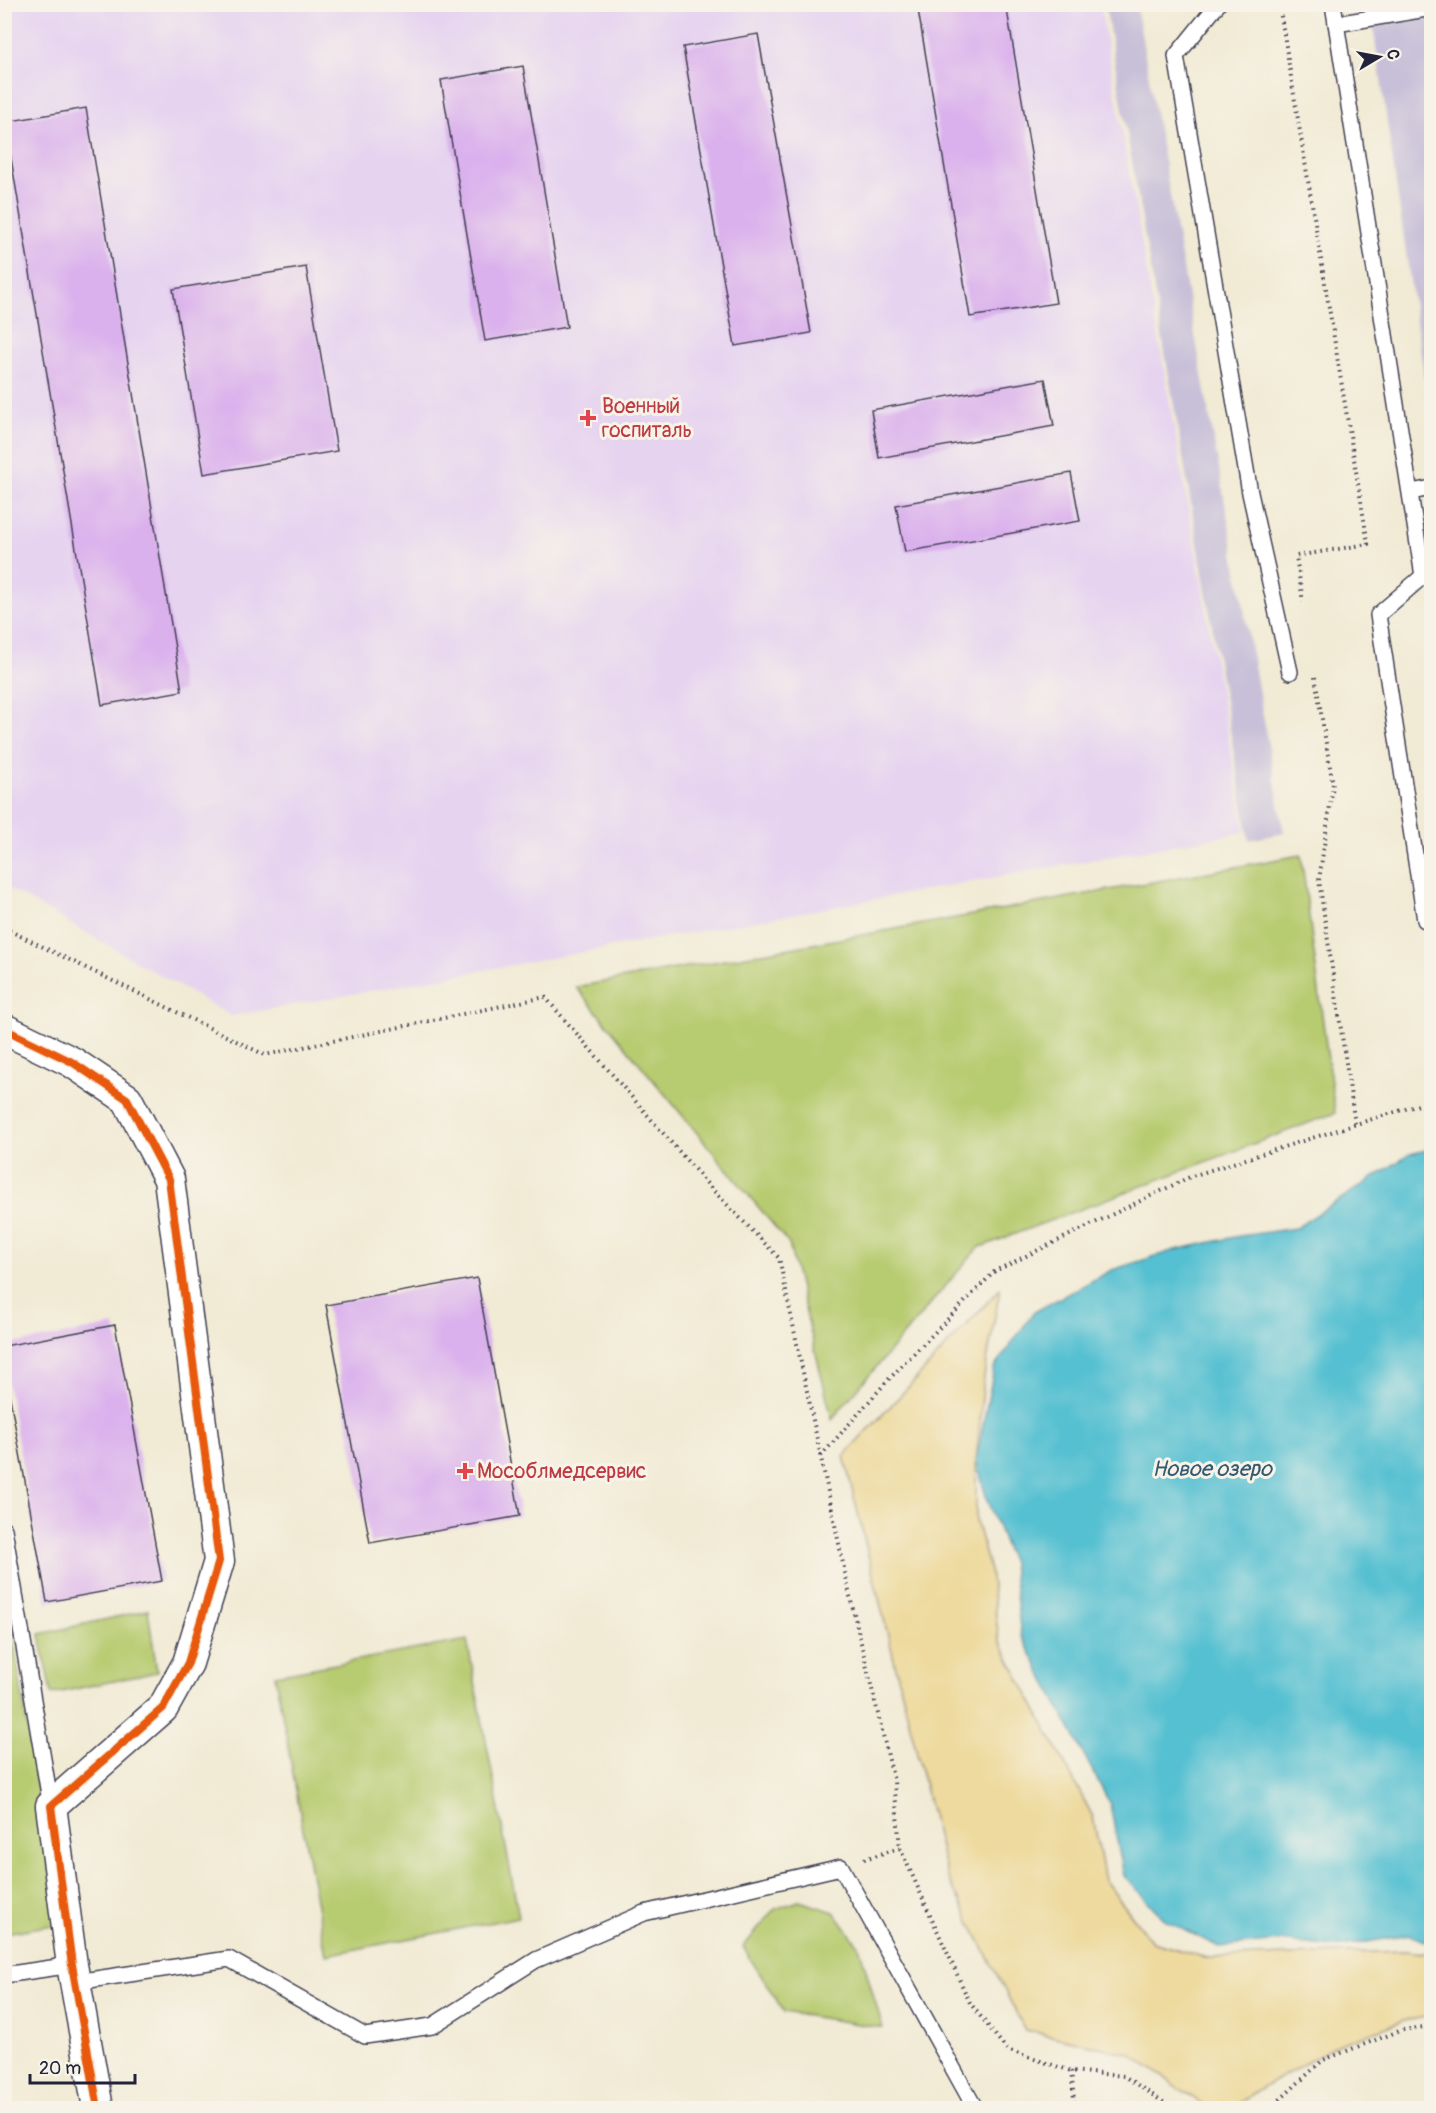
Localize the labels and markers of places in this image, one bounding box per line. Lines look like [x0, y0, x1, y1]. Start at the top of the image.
place label: Военный госпиталь [602, 393, 692, 444]
marker: Военный госпиталь [579, 409, 597, 427]
place label: Мособлмедсервис [477, 1458, 647, 1485]
marker: Мособлмедсервис [458, 1464, 472, 1478]

